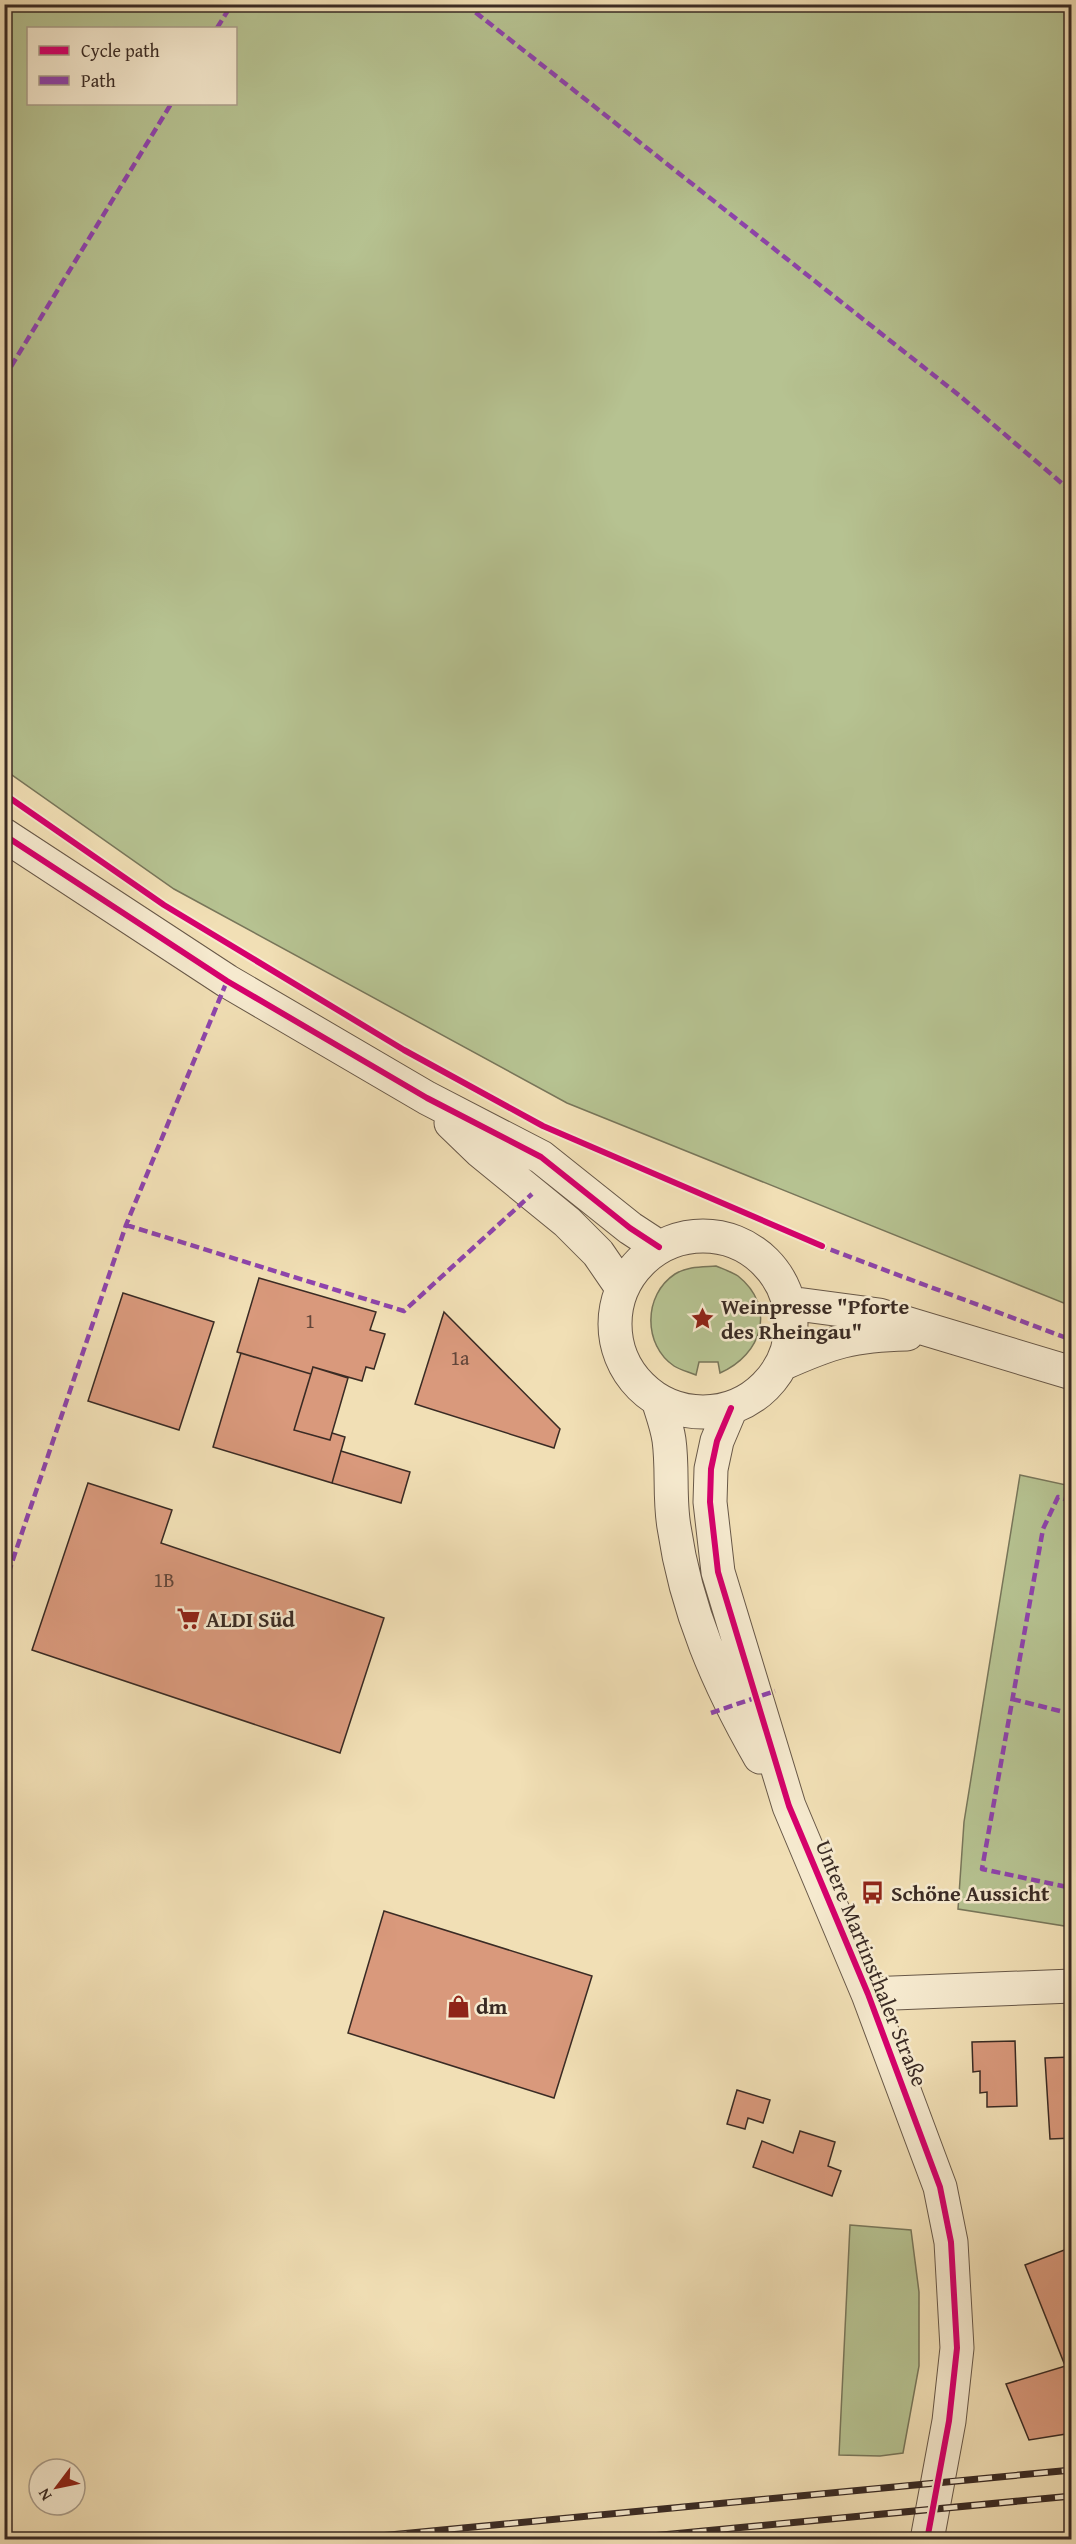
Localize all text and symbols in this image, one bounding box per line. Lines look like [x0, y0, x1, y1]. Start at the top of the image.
legend [27, 27, 237, 105]
text: Cycle path [81, 37, 160, 64]
text: Path [81, 67, 116, 94]
place label: Weinpresse "Pforte des Rheingau" [721, 1290, 909, 1347]
house number: 1 [305, 1306, 315, 1335]
place icon: Weinpresse "Pforte des Rheingau" [690, 1306, 716, 1332]
house number: 1a [450, 1343, 470, 1372]
house number: 1B [154, 1565, 174, 1594]
place label: ALDI Süd [206, 1603, 295, 1635]
supermarket icon: ALDI Süd [175, 1606, 201, 1632]
street label: Untere Martinsthaler Straße [808, 1835, 936, 2091]
place label: Schöne Aussicht [891, 1877, 1050, 1909]
bus stop icon: Schöne Aussicht [860, 1880, 886, 1906]
place label: dm [476, 1990, 508, 2022]
shop icon: dm [445, 1993, 471, 2019]
north arrow [27, 2457, 87, 2517]
text: N [31, 2484, 57, 2506]

